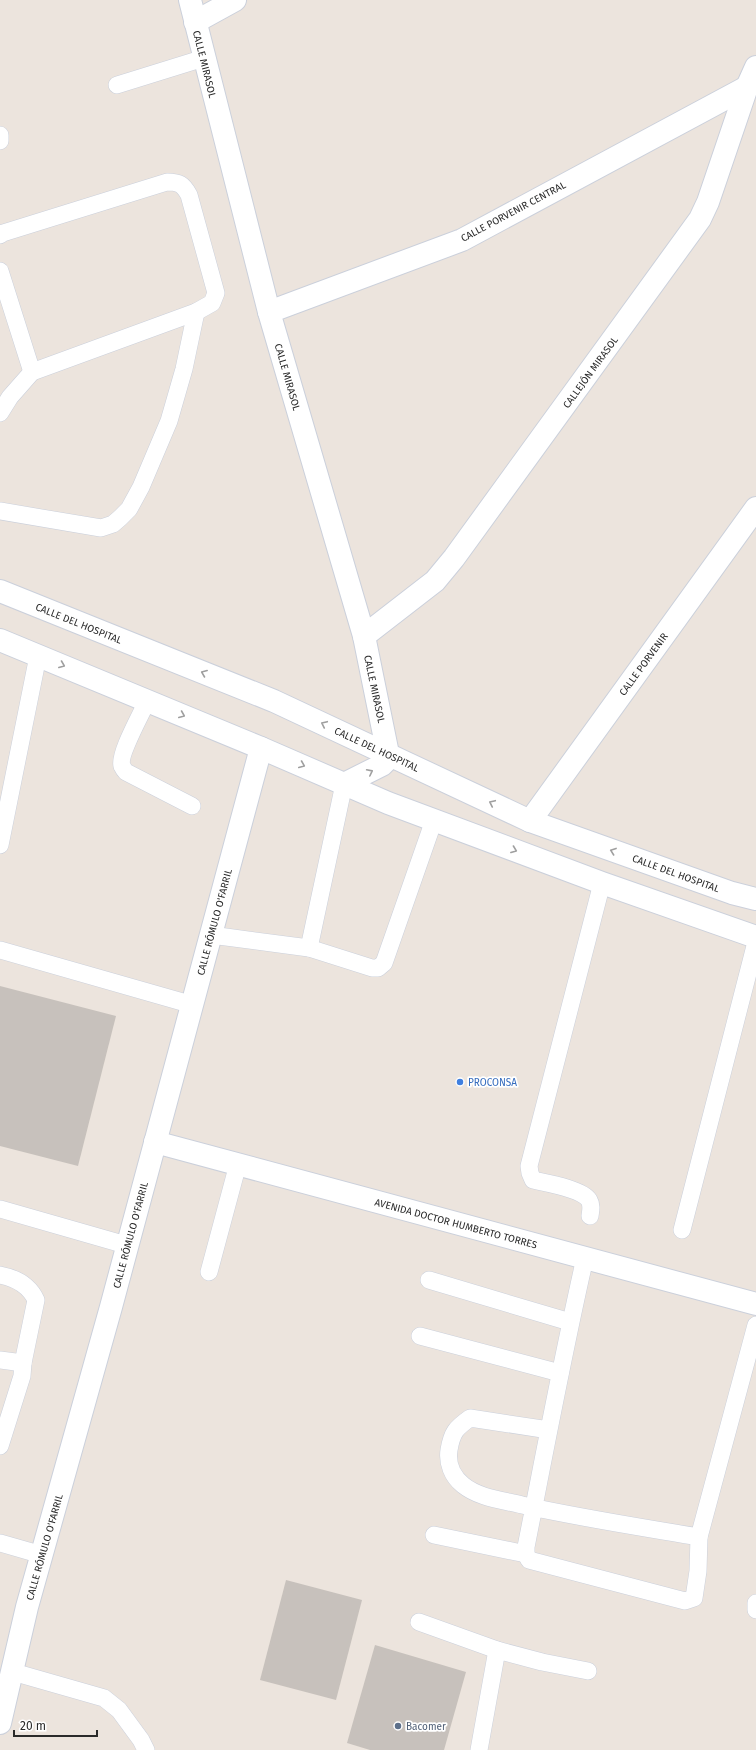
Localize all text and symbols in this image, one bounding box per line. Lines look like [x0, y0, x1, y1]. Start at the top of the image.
street label: CALLE MIRASOL [190, 29, 218, 99]
street label: CALLE PORVENIR CENTRAL [459, 179, 568, 245]
street label: CALLEJÓN MIRASOL [559, 333, 621, 411]
street label: CALLE MIRASOL [272, 342, 302, 412]
street label: CALLE DEL HOSPITAL [34, 601, 124, 647]
street label: CALLE PORVENIR [617, 631, 671, 698]
street label: CALLE MIRASOL [361, 654, 387, 724]
one-way arrow [58, 661, 65, 669]
one-way arrow [201, 670, 209, 678]
one-way arrow [178, 710, 186, 718]
one-way arrow [321, 721, 328, 729]
street label: CALLE DEL HOSPITAL [332, 725, 421, 775]
one-way arrow [298, 761, 305, 769]
one-way arrow [365, 769, 373, 777]
one-way arrow [489, 800, 497, 808]
one-way arrow [510, 845, 517, 854]
one-way arrow [610, 847, 617, 855]
street label: CALLE DEL HOSPITAL [630, 853, 721, 895]
street label: CALLE RÓMULO O'FARRIL [193, 867, 235, 977]
marker: PROCONSA [455, 1077, 465, 1087]
place label: PROCONSA [468, 1077, 517, 1089]
street label: CALLE RÓMULO O'FARRIL [109, 1180, 151, 1290]
street label: AVENIDA DOCTOR HUMBERTO TORRES [373, 1196, 539, 1252]
street label: CALLE RÓMULO O'FARRIL [22, 1492, 66, 1602]
scale bar [14, 1712, 97, 1738]
text: 20 m [20, 1719, 46, 1733]
marker: Bacomer [393, 1721, 403, 1731]
place label: Bacomer [406, 1721, 446, 1733]

